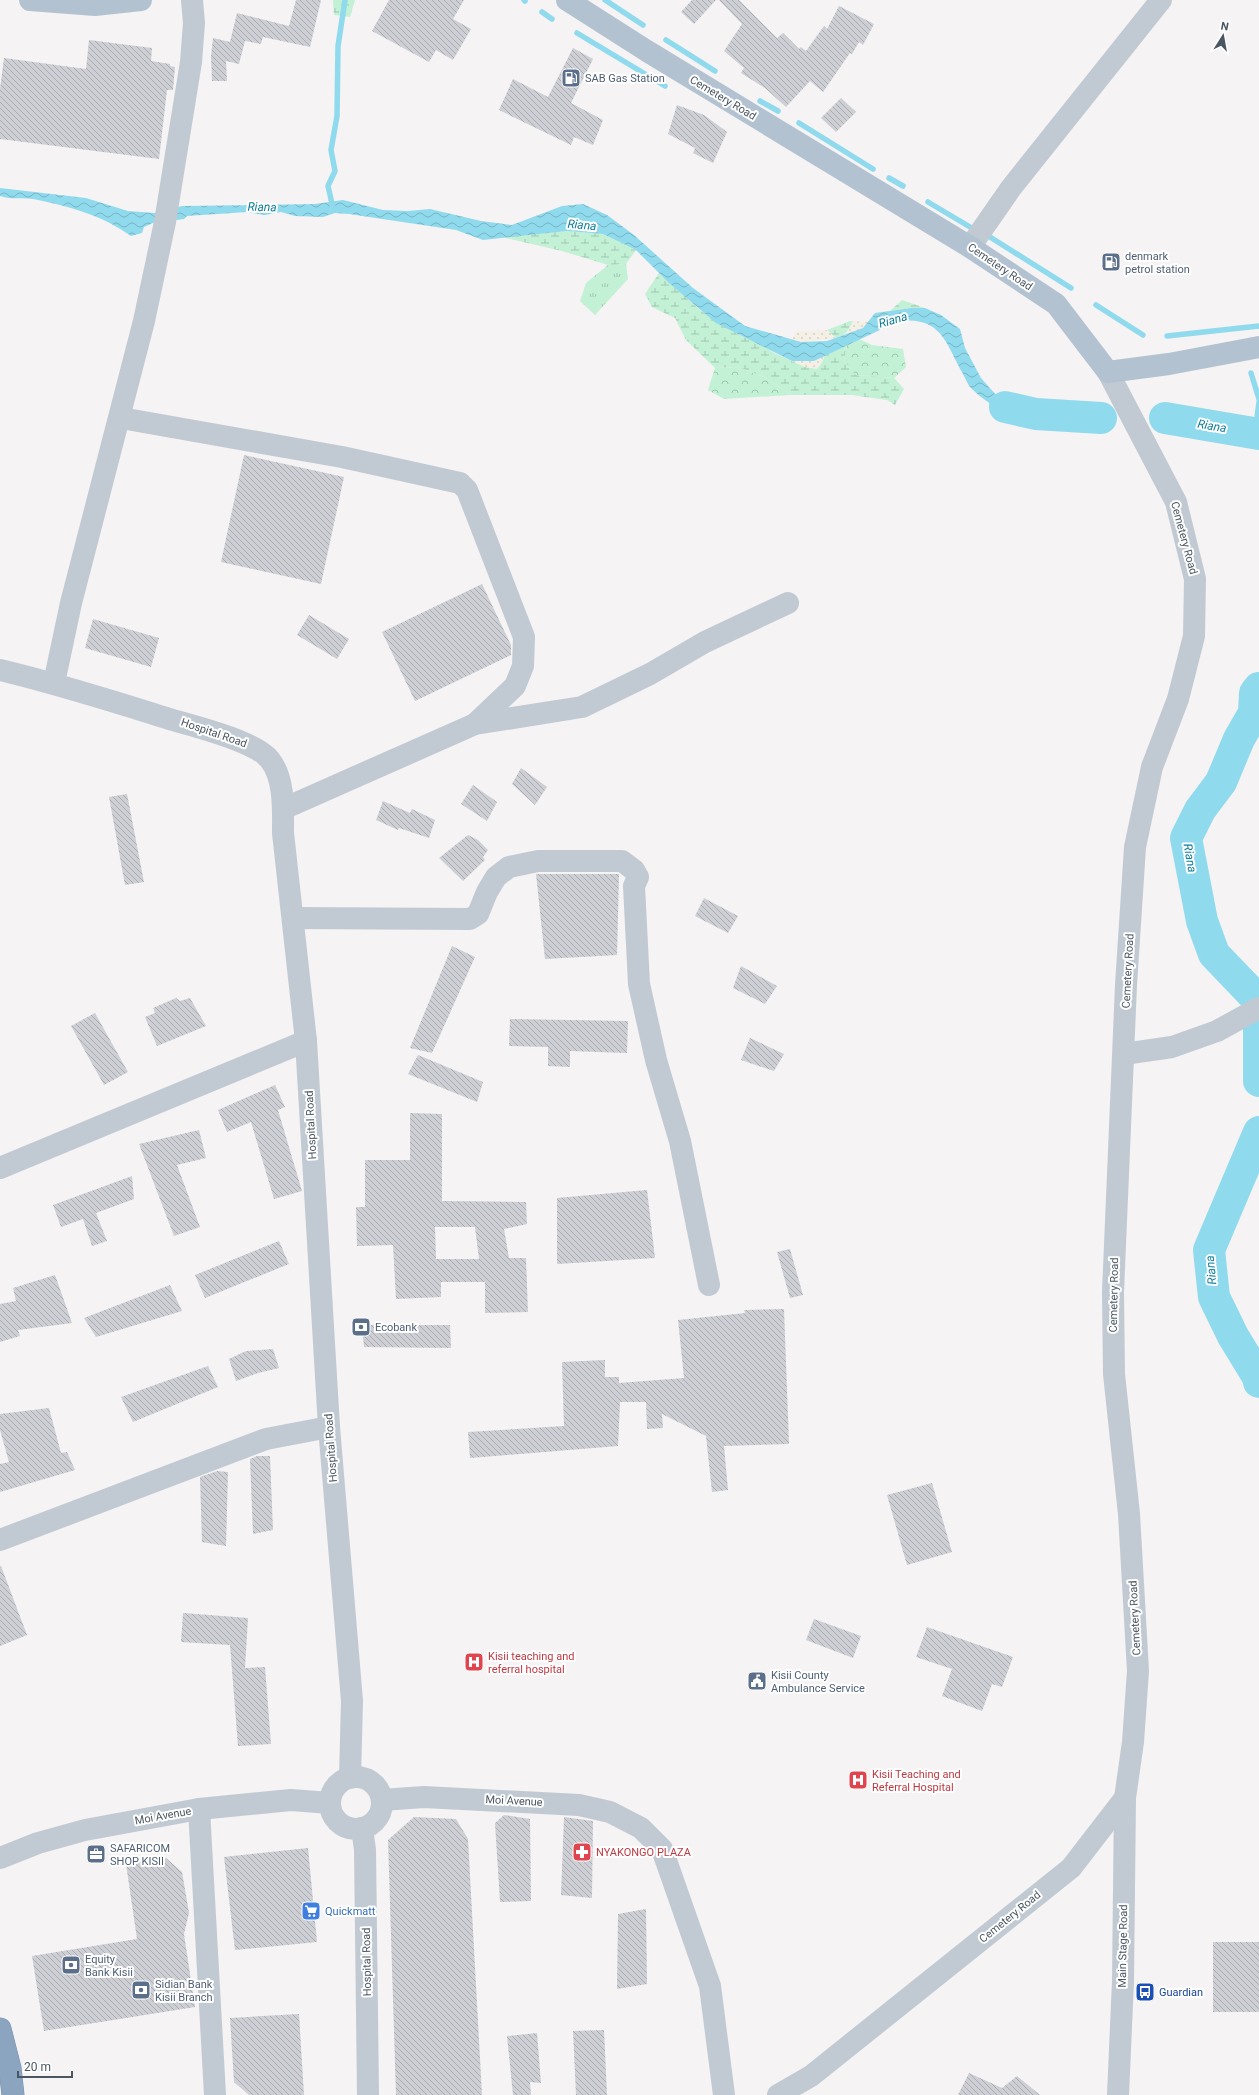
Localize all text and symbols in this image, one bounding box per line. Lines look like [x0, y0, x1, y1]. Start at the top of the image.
north arrow [1203, 16, 1243, 56]
text: N [1220, 20, 1230, 34]
fuel station icon: SAB Gas Station [560, 67, 582, 89]
place label: SAB Gas Station [585, 72, 665, 85]
street label: Cemetery Road [688, 73, 758, 123]
water label: Riana [247, 200, 277, 214]
water label: Riana [567, 217, 597, 233]
street label: Cemetery Road [965, 241, 1035, 293]
place label: denmark petrol station [1125, 250, 1190, 276]
fuel station icon: denmark petrol station [1100, 251, 1122, 273]
water label: Riana [877, 309, 909, 331]
water label: Riana [1196, 417, 1228, 435]
street label: Cemetery Road [1168, 500, 1200, 576]
street label: Hospital Road [179, 716, 249, 750]
water label: Riana [1181, 842, 1199, 874]
street label: Cemetery Road [1120, 933, 1136, 1009]
street label: Hospital Road [303, 1090, 319, 1160]
water label: Riana [1203, 1255, 1219, 1285]
street label: Cemetery Road [1107, 1257, 1121, 1333]
bank icon: Ecobank [350, 1316, 372, 1338]
place label: Ecobank [375, 1321, 417, 1334]
street label: Hospital Road [322, 1413, 340, 1483]
street label: Cemetery Road [1127, 1580, 1143, 1656]
place label: Kisii teaching and referral hospital [488, 1650, 574, 1676]
hospital icon: Kisii teaching and referral hospital [463, 1651, 485, 1673]
place label: Kisii County Ambulance Service [771, 1669, 865, 1695]
public building icon: Kisii County Ambulance Service [746, 1670, 768, 1692]
place label: Kisii Teaching and Referral Hospital [872, 1768, 961, 1794]
hospital icon: Kisii Teaching and Referral Hospital [847, 1769, 869, 1791]
street label: Moi Avenue [485, 1793, 543, 1809]
street label: Moi Avenue [134, 1805, 192, 1827]
pharmacy icon: NYAKONGO PLAZA [571, 1841, 593, 1863]
place label: SAFARICOM SHOP KISII [110, 1842, 170, 1868]
office icon: SAFARICOM SHOP KISII [85, 1843, 107, 1865]
place label: NYAKONGO PLAZA [596, 1846, 692, 1859]
street label: Cemetery Road [977, 1888, 1043, 1946]
supermarket icon: Quickmatt [300, 1900, 322, 1922]
street label: Main Stage Road [1116, 1904, 1130, 1988]
place label: Quickmatt [325, 1905, 376, 1918]
street label: Hospital Road [360, 1927, 374, 1997]
place label: Equity Bank Kisii [85, 1953, 133, 1979]
bank icon: Equity Bank Kisii [60, 1954, 82, 1976]
place label: Sidian Bank Kisii Branch [155, 1978, 213, 2004]
bank icon: Sidian Bank Kisii Branch [130, 1979, 152, 2001]
bus stop icon: Guardian [1134, 1981, 1156, 2003]
place label: Guardian [1159, 1986, 1203, 1999]
scale bar [18, 2053, 72, 2079]
text: 20 m [24, 2060, 51, 2074]

